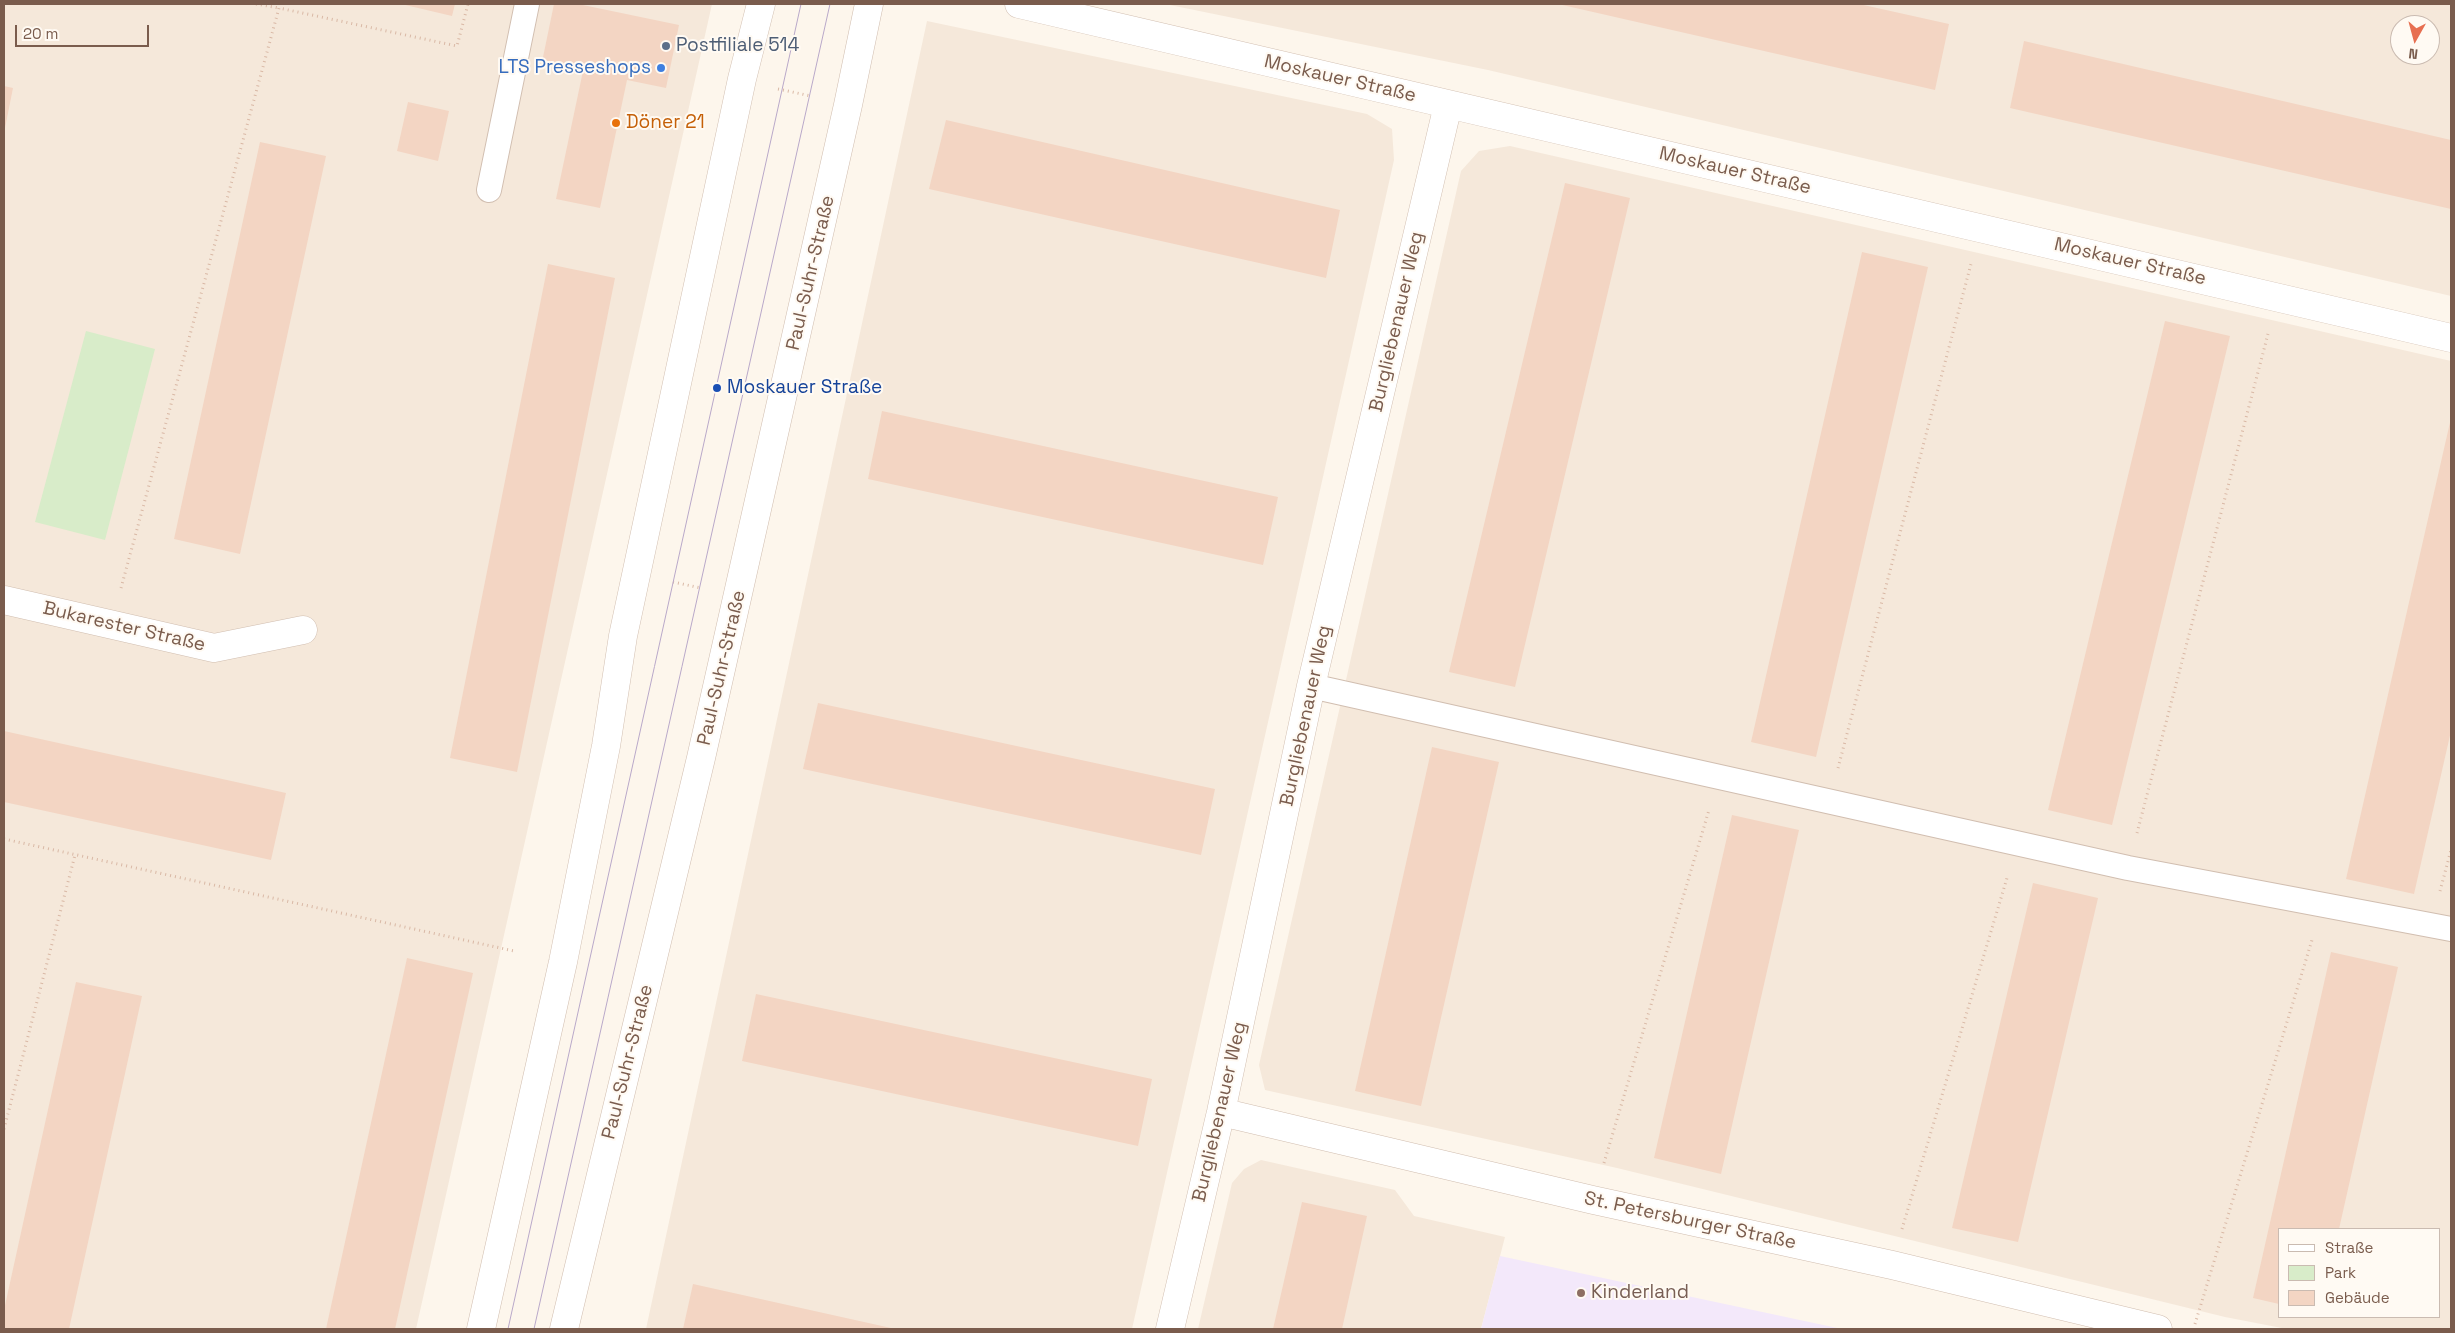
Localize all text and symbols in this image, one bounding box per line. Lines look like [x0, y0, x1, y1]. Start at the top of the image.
scale bar [18, 15, 151, 47]
north arrow [2390, 15, 2440, 65]
text: 20 m [23, 24, 58, 43]
place label: Postfiliale 514 [676, 35, 799, 57]
marker: Postfiliale 514 [660, 40, 672, 52]
text: N [2408, 44, 2419, 63]
street label: Moskauer Straße [1262, 50, 1418, 108]
place label: LTS Presseshops [499, 57, 651, 79]
marker: LTS Presseshops [655, 62, 667, 74]
place label: Döner 21 [626, 112, 705, 134]
marker: Döner 21 [610, 117, 622, 129]
street label: Moskauer Straße [1657, 142, 1813, 200]
street label: Paul-Suhr-Straße [782, 193, 840, 353]
street label: Burgliebenauer Weg [1365, 230, 1429, 414]
street label: Moskauer Straße [2052, 233, 2208, 291]
place label: Moskauer Straße [727, 377, 882, 399]
marker: Moskauer Straße [711, 382, 723, 394]
street label: Paul-Suhr-Straße [693, 588, 751, 748]
street label: Bukarester Straße [41, 597, 207, 657]
street label: Burgliebenauer Weg [1276, 623, 1336, 809]
street label: Paul-Suhr-Straße [598, 982, 658, 1142]
street label: Burgliebenauer Weg [1188, 1020, 1252, 1204]
street label: St. Petersburger Straße [1582, 1187, 1798, 1255]
legend [2278, 1228, 2440, 1318]
text: Straße [2325, 1238, 2373, 1257]
text: Park [2325, 1263, 2356, 1282]
place label: Kinderland [1591, 1282, 1689, 1304]
marker: Kinderland [1575, 1287, 1587, 1299]
text: Gebäude [2325, 1288, 2390, 1307]

